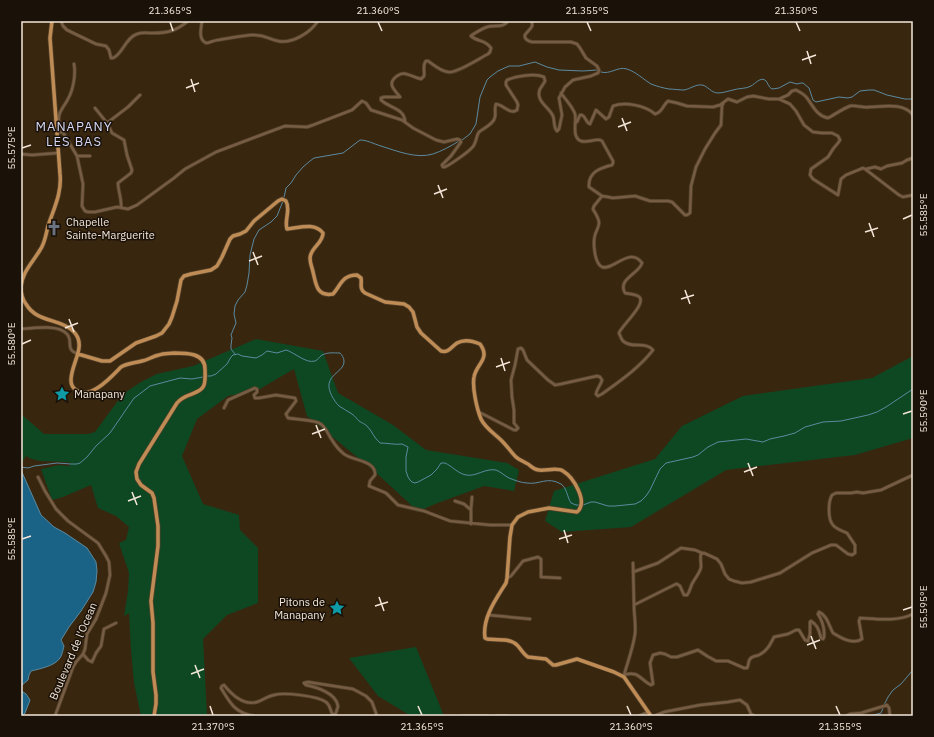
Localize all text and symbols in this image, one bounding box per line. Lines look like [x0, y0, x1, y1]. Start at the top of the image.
text: 21.365°S [148, 4, 192, 17]
text: 21.360°S [356, 4, 400, 17]
text: 21.355°S [565, 4, 609, 17]
text: 21.350°S [774, 4, 818, 17]
district label: MANAPANY LES BAS [36, 118, 112, 150]
text: 55.575°E [5, 126, 18, 170]
text: 55.585°E [917, 193, 930, 237]
place label: Chapelle Sainte-Marguerite [66, 215, 155, 242]
church icon: Chapelle Sainte-Marguerite [45, 219, 63, 237]
text: 55.580°E [5, 322, 18, 366]
place icon: Manapany [53, 385, 71, 403]
place label: Manapany [74, 387, 125, 401]
text: 55.590°E [917, 389, 930, 433]
text: 55.585°E [5, 517, 18, 561]
text: 55.595°E [917, 585, 930, 629]
place label: Pitons de Manapany [274, 595, 325, 622]
place icon: Pitons de Manapany [328, 599, 346, 617]
street label: Boulevard de l'Ocean [46, 600, 100, 702]
text: 21.370°S [191, 720, 235, 733]
text: 21.365°S [400, 720, 444, 733]
text: 21.360°S [609, 720, 653, 733]
text: 21.355°S [818, 720, 862, 733]

